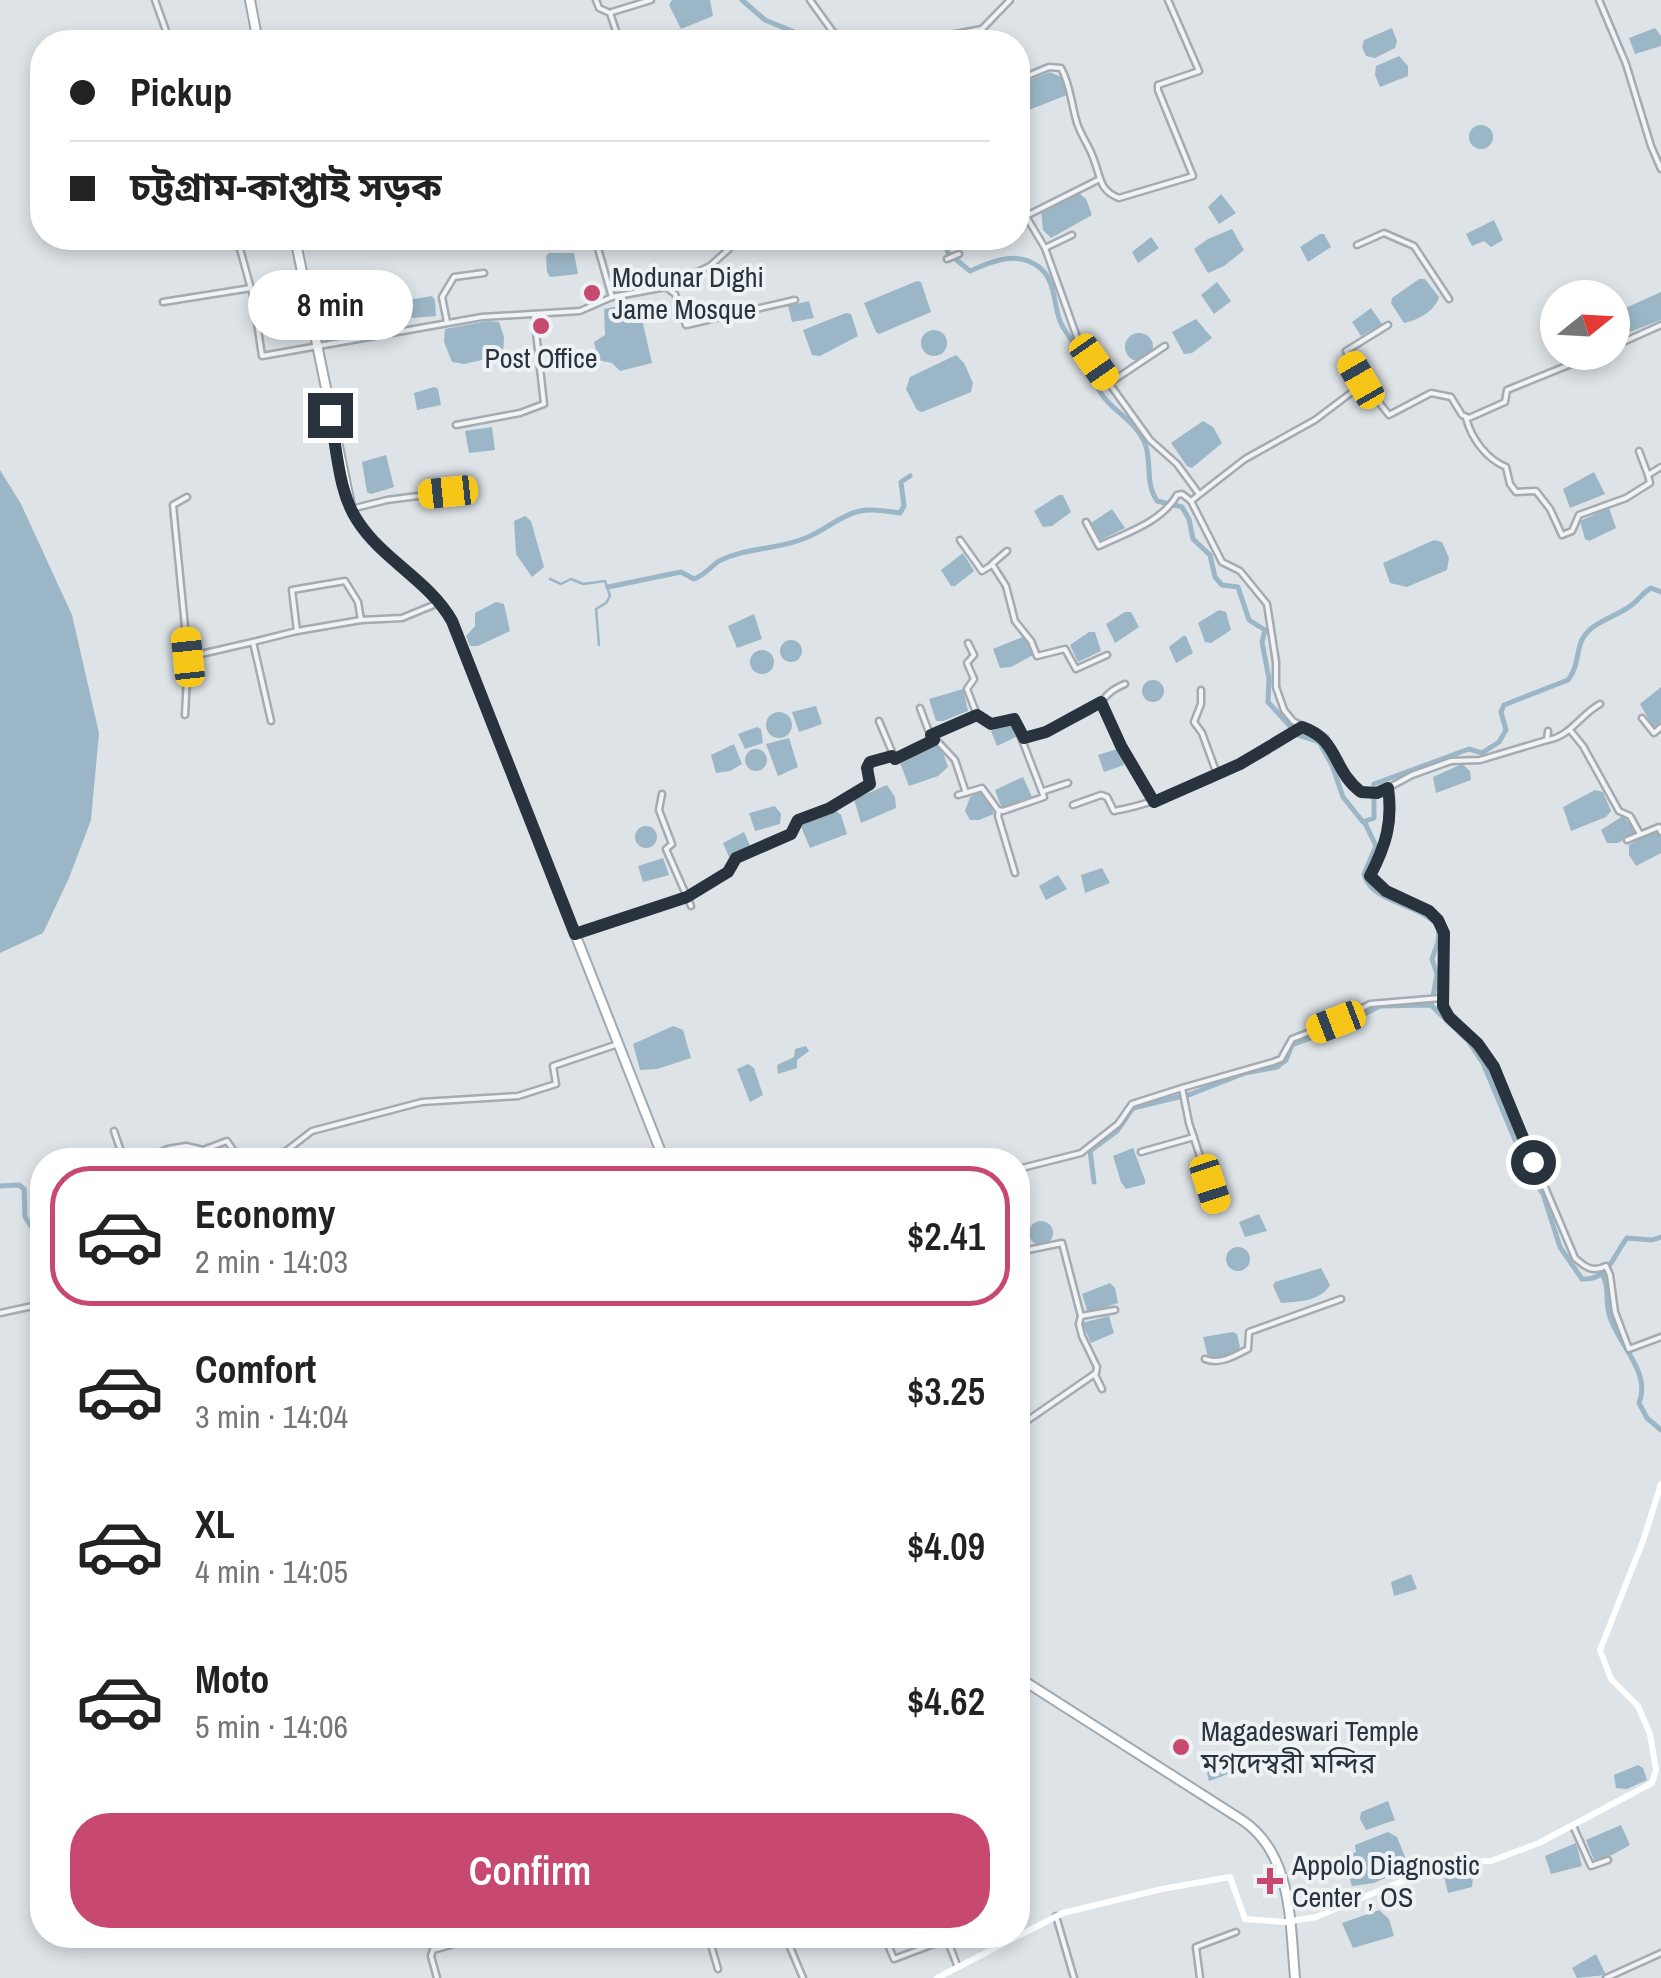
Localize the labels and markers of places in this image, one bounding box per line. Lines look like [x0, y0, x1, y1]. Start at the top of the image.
place label: Modunar Dighi Jame Mosque [612, 258, 764, 328]
marker: Modunar Dighi Jame Mosque [581, 282, 603, 304]
marker: Post Office [530, 315, 552, 337]
place label: Post Office [484, 339, 598, 377]
place label: Magadeswari Temple মগদেস্বরী মন্দির [1200, 1712, 1419, 1782]
marker: Magadeswari Temple মগদেস্বরী মন্দির [1170, 1736, 1192, 1758]
place label: Appolo Diagnostic Center , OS [1291, 1846, 1480, 1916]
marker: Appolo Diagnostic Center , OS [1257, 1868, 1283, 1894]

